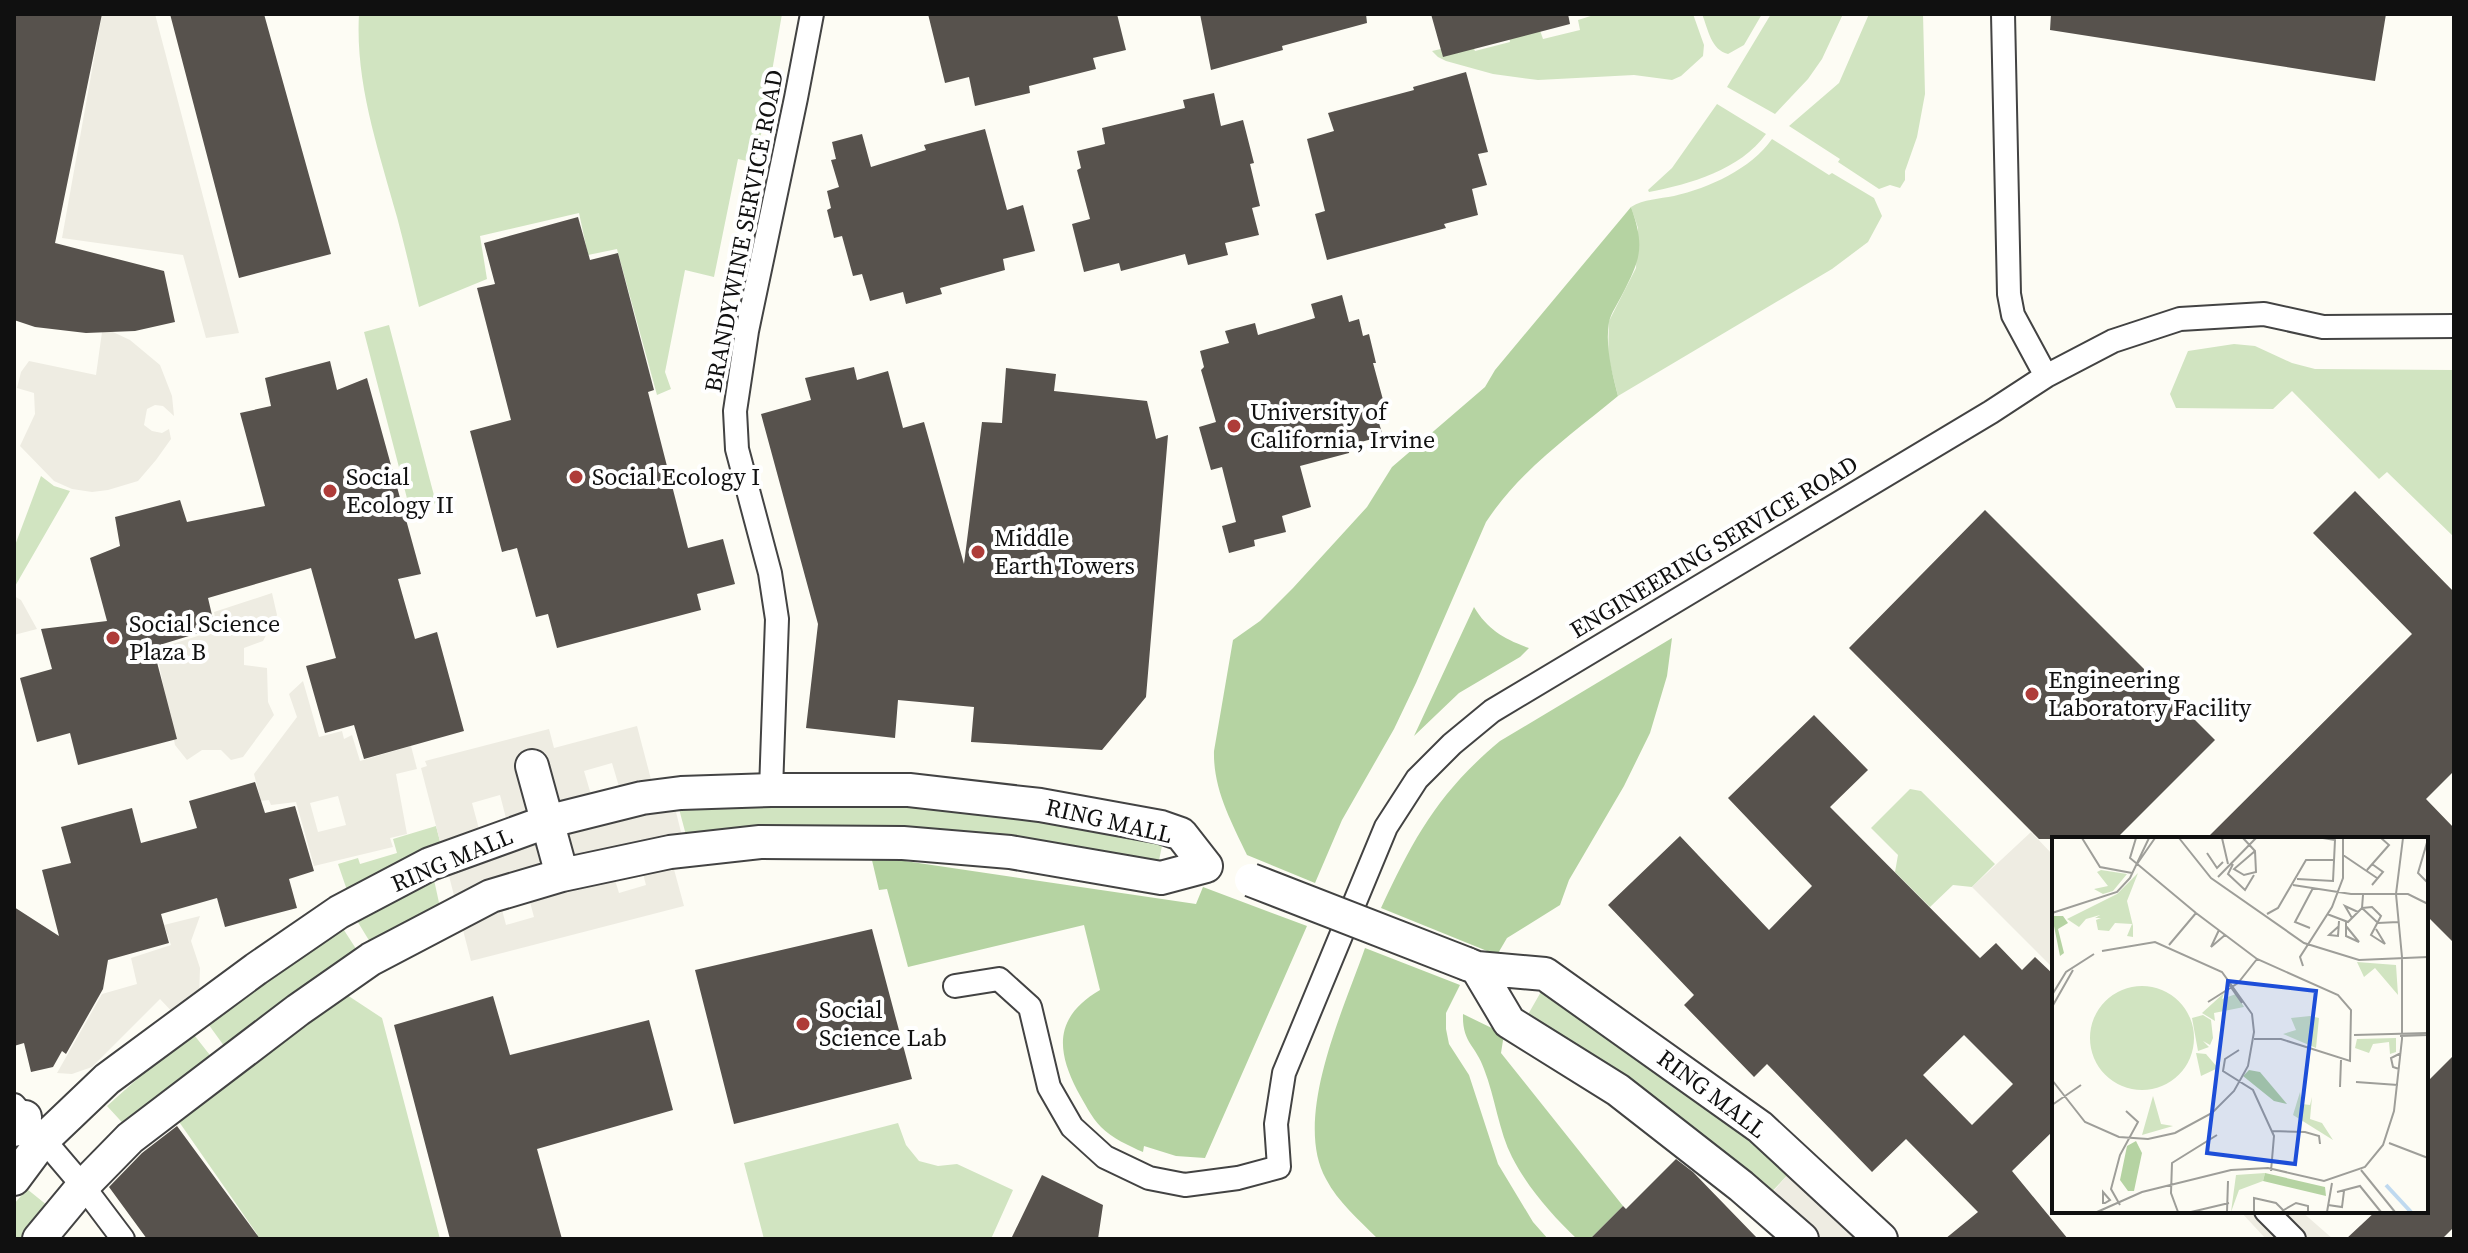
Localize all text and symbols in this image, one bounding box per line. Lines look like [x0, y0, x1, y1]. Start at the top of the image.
street label: BRANDYWINE SERVICE ROAD [696, 67, 791, 395]
place label: University of California, Irvine [1250, 395, 1435, 456]
marker: University of California, Irvine [1225, 417, 1243, 435]
street label: ENGINEERING SERVICE ROAD [1563, 447, 1864, 646]
place label: Social Ecology II [346, 460, 454, 521]
place label: Social Ecology I [592, 460, 760, 493]
marker: Social Ecology I [567, 468, 585, 486]
marker: Social Ecology II [321, 482, 339, 500]
place label: Middle Earth Towers [994, 521, 1135, 582]
marker: Middle Earth Towers [969, 543, 987, 561]
place label: Social Science Plaza B [129, 607, 280, 668]
marker: Social Science Plaza B [104, 629, 122, 647]
place label: Engineering Laboratory Facility [2048, 663, 2252, 724]
marker: Engineering Laboratory Facility [2023, 685, 2041, 703]
street label: RING MALL [1042, 790, 1176, 851]
street label: RING MALL [386, 819, 518, 900]
inset map [2052, 837, 2428, 1213]
place label: Social Science Lab [819, 993, 947, 1054]
marker: Social Science Lab [794, 1015, 812, 1033]
street label: RING MALL [1651, 1042, 1774, 1146]

